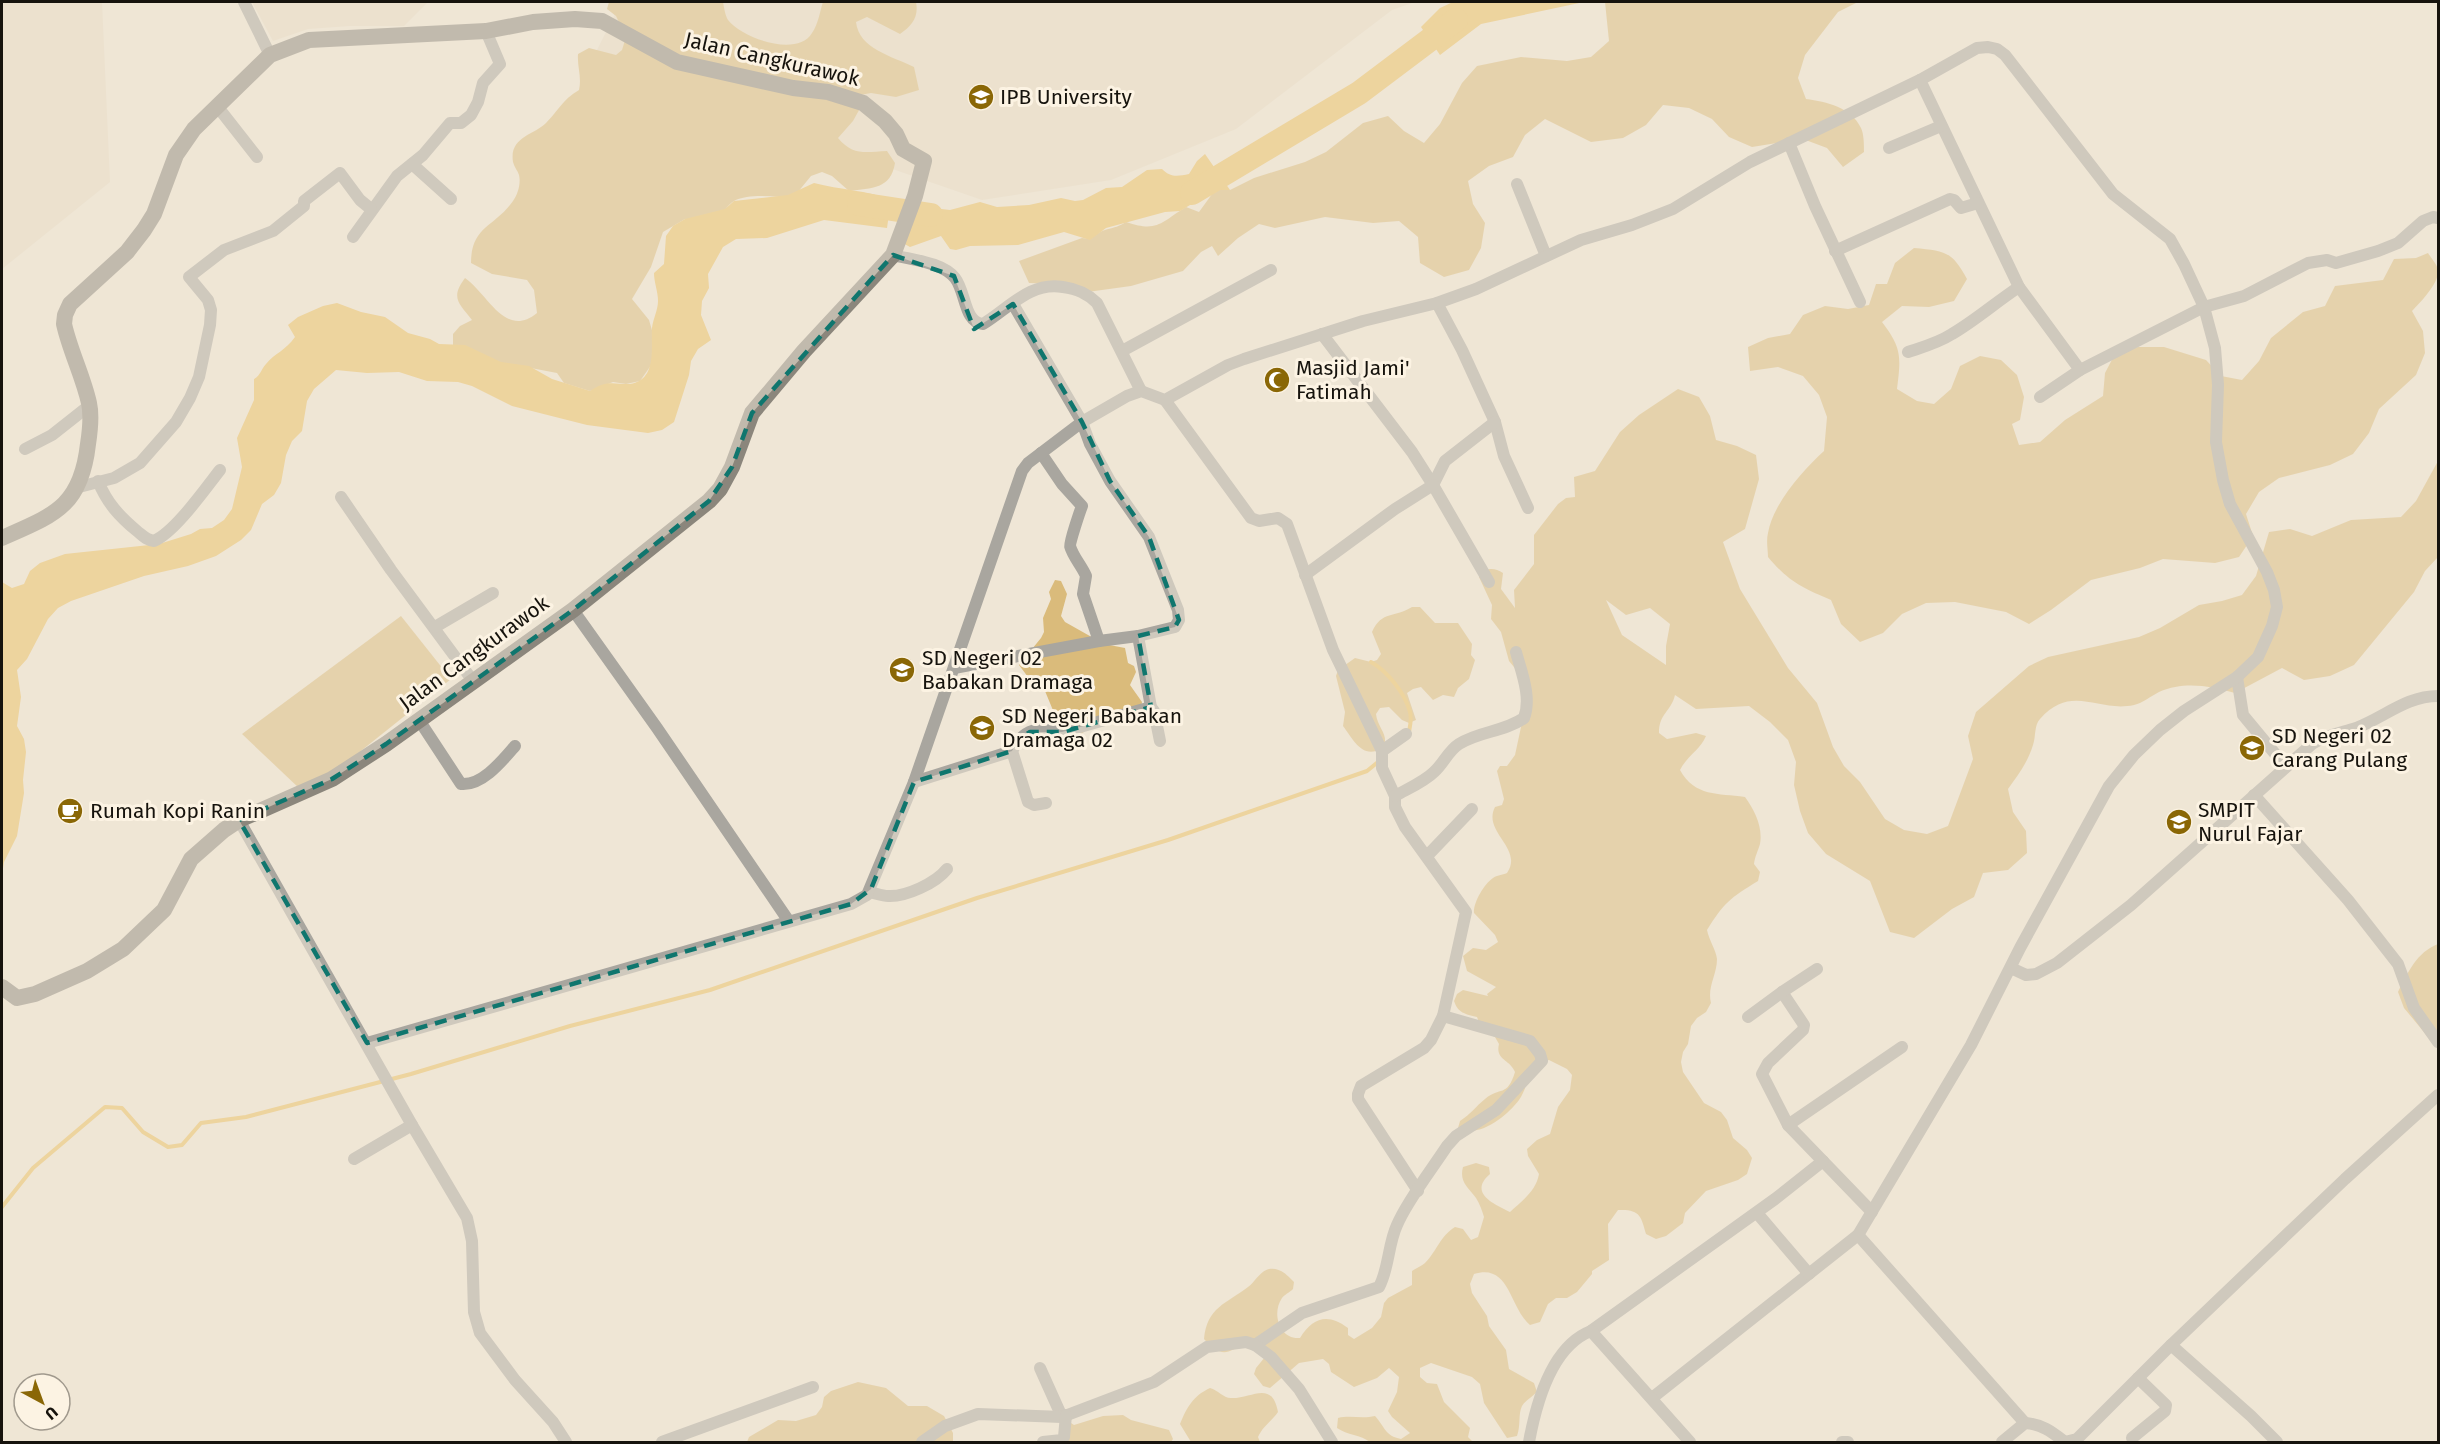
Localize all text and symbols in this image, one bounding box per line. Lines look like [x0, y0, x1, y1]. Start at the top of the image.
street label: Jalan Cangkurawok [682, 26, 862, 92]
school or university icon: IPB University [966, 82, 996, 112]
place label: IPB University [1000, 84, 1133, 110]
place label: Masjid Jami' Fatimah [1296, 355, 1410, 405]
mosque icon: Masjid Jami' Fatimah [1262, 365, 1292, 395]
street label: Jalan Cangkurawok [394, 590, 554, 716]
place label: SD Negeri 02 Babakan Dramaga [922, 645, 1093, 695]
school or university icon: SD Negeri 02 Babakan Dramaga [887, 655, 917, 685]
place label: SD Negeri Babakan Dramaga 02 [1002, 703, 1182, 753]
school or university icon: SD Negeri Babakan Dramaga 02 [967, 713, 997, 743]
place label: SD Negeri 02 Carang Pulang [2272, 723, 2407, 773]
school or university icon: SD Negeri 02 Carang Pulang [2237, 733, 2267, 763]
cafe icon: Rumah Kopi Ranin [55, 796, 85, 826]
place label: SMPIT Nurul Fajar [2198, 797, 2302, 847]
place label: Rumah Kopi Ranin [90, 798, 265, 824]
school or university icon: SMPIT Nurul Fajar [2164, 807, 2194, 837]
north arrow [12, 1372, 72, 1432]
text: U [41, 1402, 62, 1424]

